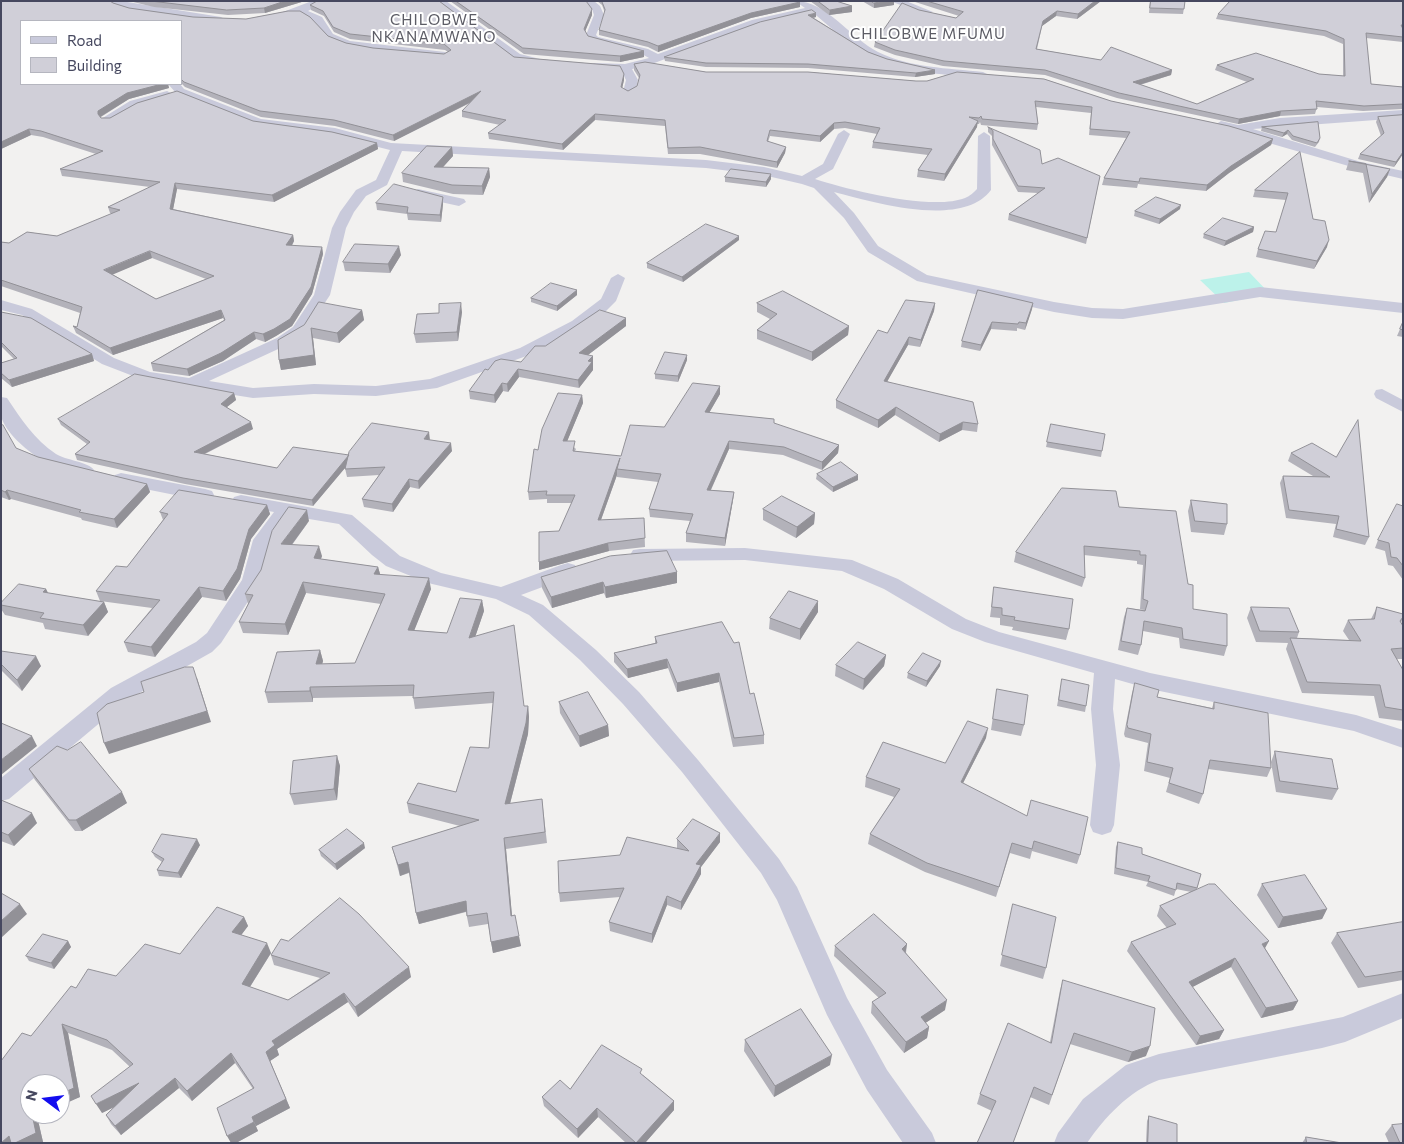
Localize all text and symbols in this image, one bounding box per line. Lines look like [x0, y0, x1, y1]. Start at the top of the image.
district label: CHILOBWE NKANAMWANO [370, 11, 498, 46]
legend [20, 20, 182, 85]
district label: CHILOBWE MFUMU [848, 25, 1008, 43]
text: Road [67, 31, 102, 49]
text: Building [67, 56, 122, 74]
north arrow [20, 1074, 70, 1124]
text: N [21, 1088, 41, 1103]

